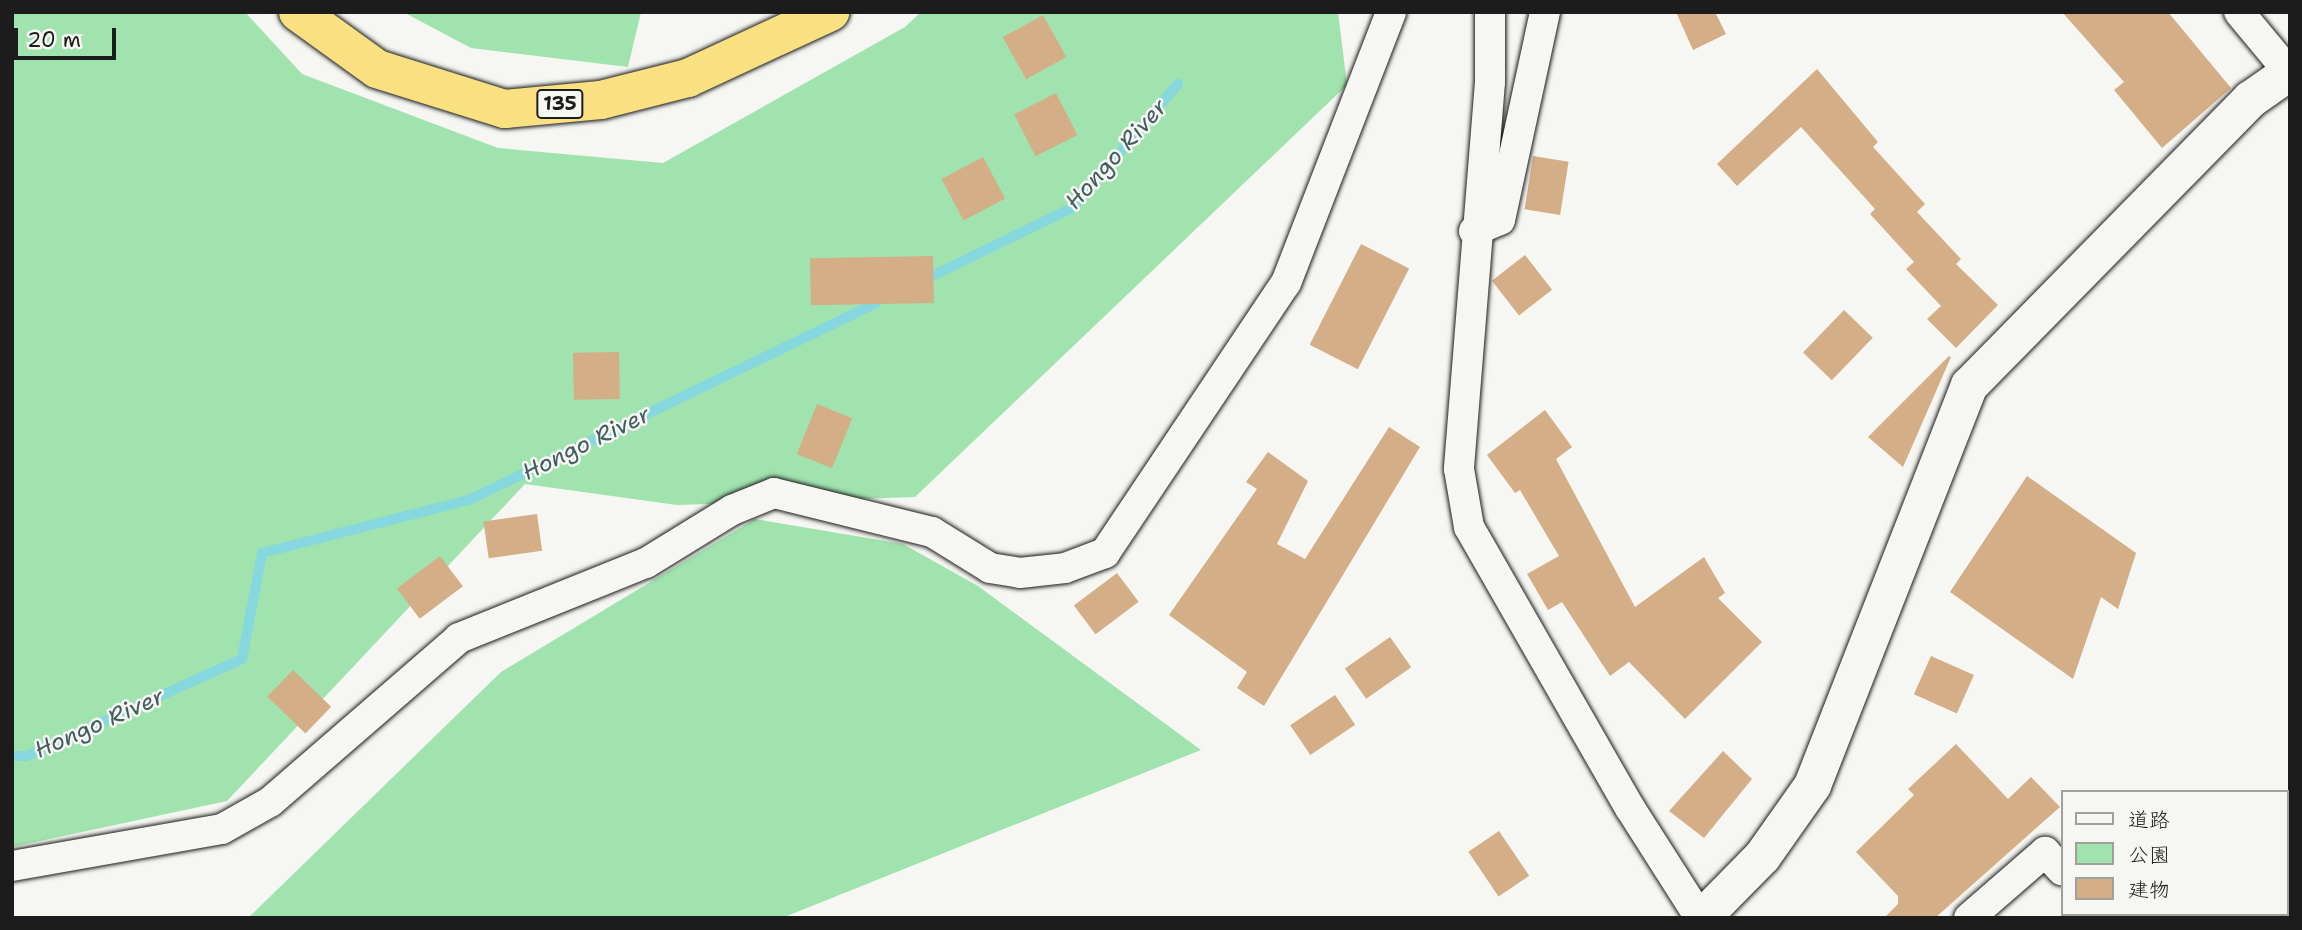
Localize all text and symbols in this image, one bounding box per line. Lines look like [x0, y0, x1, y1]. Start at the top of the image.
scale bar [18, 14, 119, 58]
text: 20 m [27, 26, 81, 54]
road number: 135 [536, 88, 584, 120]
water label: Hongo River [1059, 93, 1173, 215]
water label: Hongo River [518, 400, 654, 486]
water label: Hongo River [30, 682, 168, 764]
legend [2060, 790, 2288, 916]
text: 道路 [2128, 806, 2170, 834]
text: 公園 [2128, 841, 2170, 869]
text: 建物 [2128, 876, 2170, 904]

